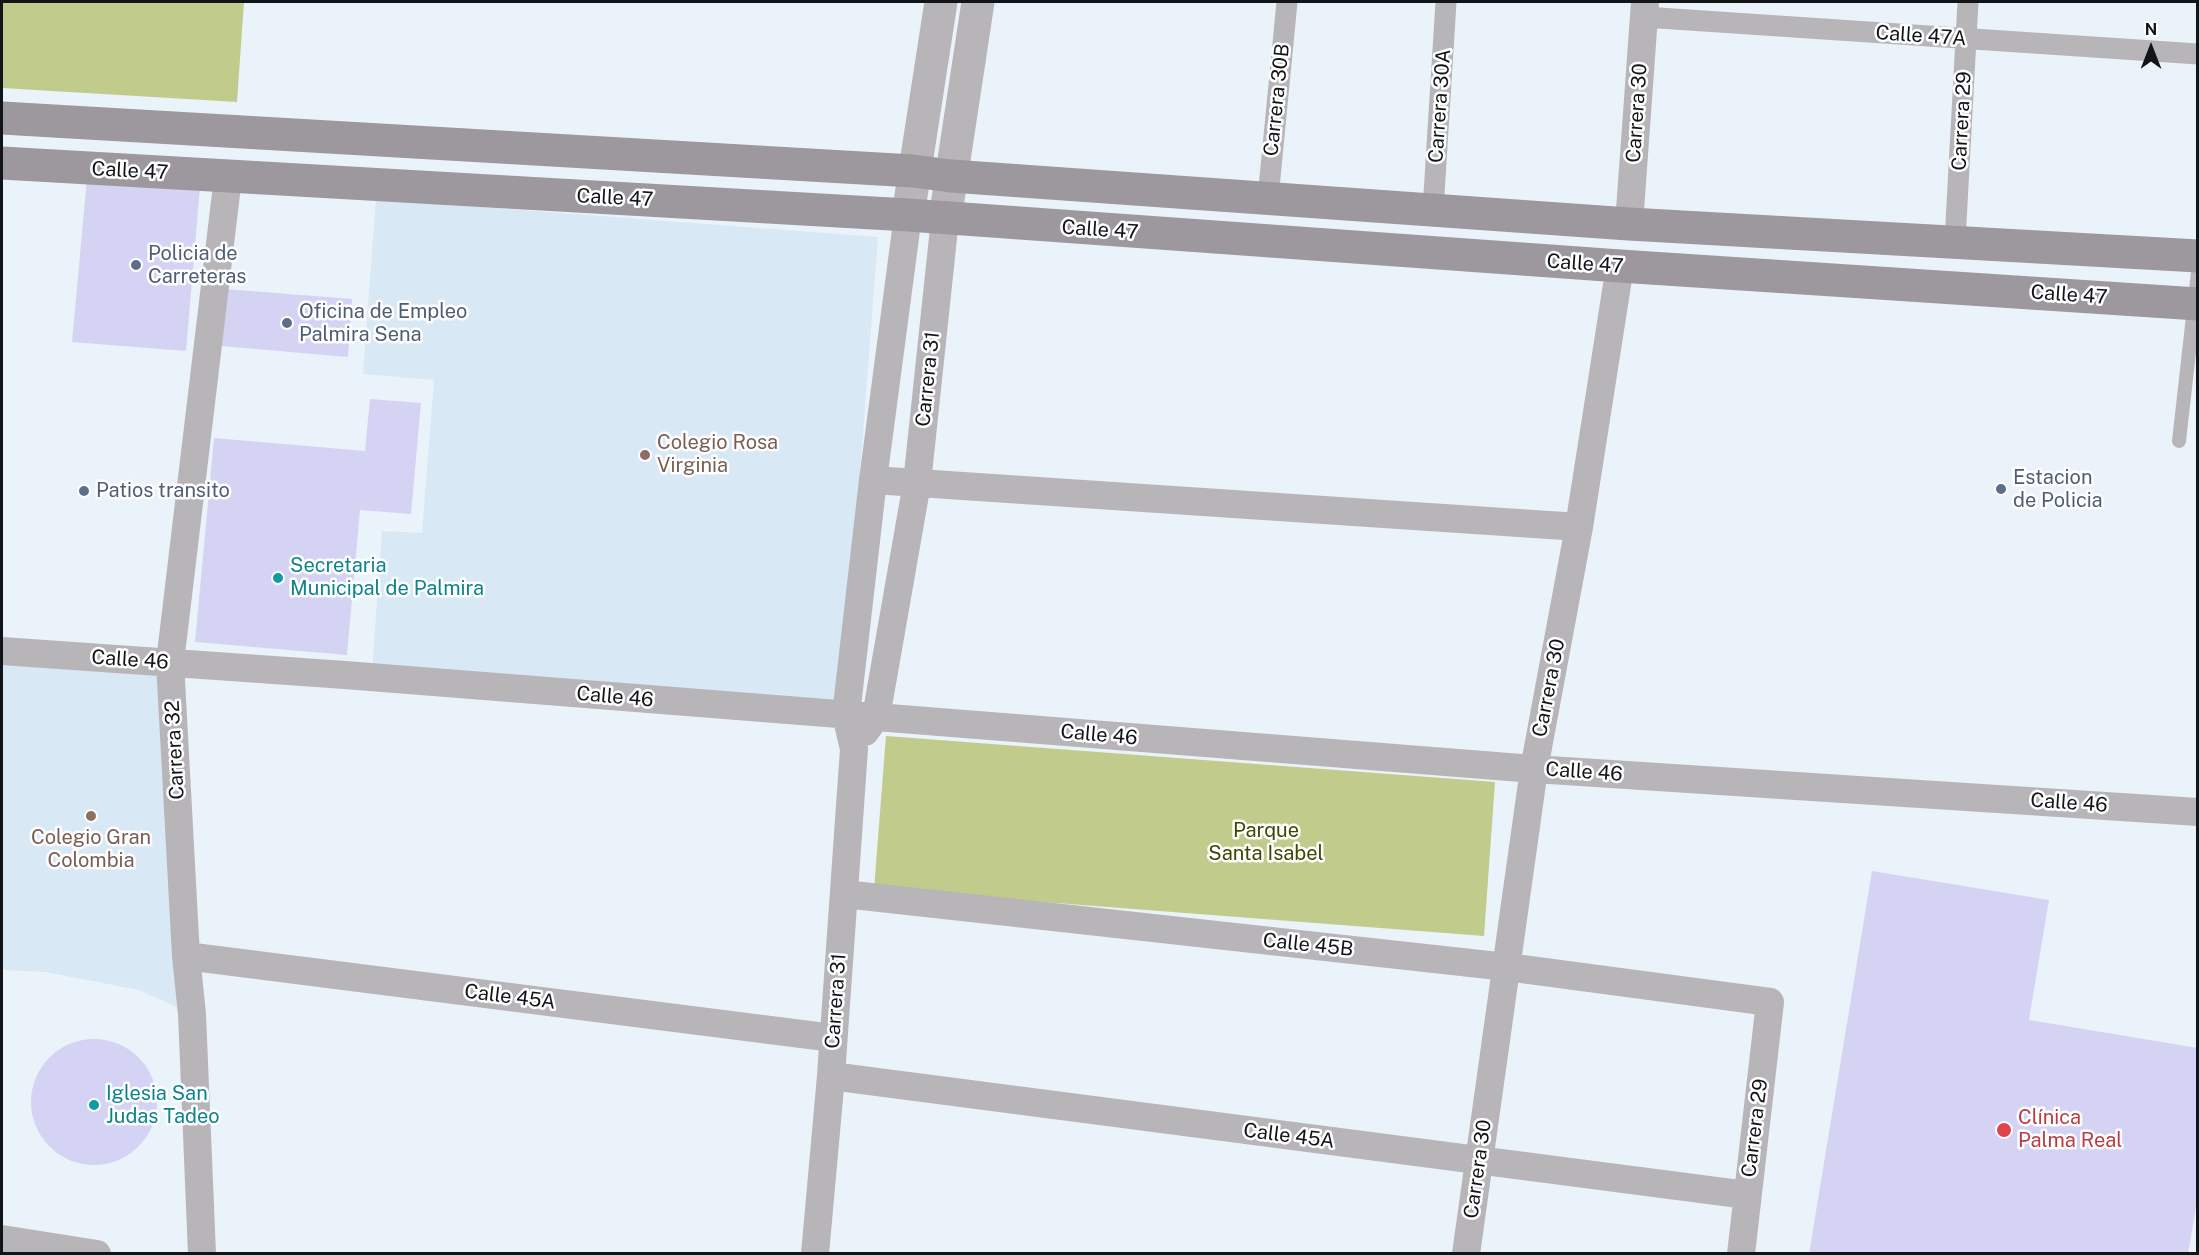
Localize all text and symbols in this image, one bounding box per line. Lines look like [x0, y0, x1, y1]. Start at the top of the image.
north arrow [2121, 18, 2181, 78]
text: N [2145, 20, 2157, 39]
street label: Calle 47A [1875, 21, 1967, 51]
street label: Carrera 30B [1259, 43, 1295, 157]
street label: Carrera 30A [1424, 48, 1456, 164]
street label: Carrera 30 [1622, 62, 1652, 164]
street label: Carrera 29 [1947, 71, 1977, 171]
street label: Calle 47 [91, 157, 169, 185]
street label: Calle 47 [576, 184, 654, 212]
street label: Calle 47 [1061, 215, 1139, 245]
place label: Policia de Carreteras [148, 242, 246, 289]
street label: Calle 47 [1546, 249, 1624, 279]
marker: Policia de Carreteras [129, 258, 143, 272]
street label: Calle 47 [2030, 280, 2108, 310]
place label: Oficina de Empleo Palmira Sena [299, 300, 467, 347]
marker: Oficina de Empleo Palmira Sena [280, 316, 294, 330]
street label: Carrera 31 [911, 330, 945, 428]
place label: Colegio Rosa Virginia [657, 431, 778, 478]
marker: Colegio Rosa Virginia [638, 448, 652, 462]
place label: Estacion de Policia [2013, 466, 2103, 513]
place label: Patios transito [96, 479, 230, 503]
marker: Estacion de Policia [1994, 482, 2008, 496]
marker: Patios transito [77, 484, 91, 498]
place label: Secretaria Municipal de Palmira [290, 554, 484, 601]
marker: Secretaria Municipal de Palmira [271, 571, 285, 585]
street label: Carrera 30 [1528, 637, 1570, 739]
street label: Calle 46 [91, 645, 169, 675]
street label: Calle 46 [575, 682, 655, 712]
street label: Carrera 32 [160, 700, 190, 800]
street label: Calle 46 [1059, 720, 1139, 750]
street label: Calle 46 [1545, 757, 1623, 787]
street label: Calle 46 [2030, 788, 2108, 818]
marker: Colegio Gran Colombia [84, 809, 98, 823]
park label: Parque Santa Isabel [1208, 819, 1324, 866]
place label: Colegio Gran Colombia [31, 826, 151, 873]
street label: Calle 45B [1262, 928, 1354, 962]
street label: Carrera 31 [821, 952, 851, 1050]
street label: Calle 45A [463, 980, 557, 1014]
street label: Carrera 29 [1737, 1077, 1773, 1179]
place label: Iglesia San Judas Tadeo [106, 1082, 220, 1129]
marker: Iglesia San Judas Tadeo [87, 1098, 101, 1112]
place label: Clínica Palma Real [2018, 1106, 2122, 1153]
street label: Carrera 30 [1459, 1118, 1497, 1220]
street label: Calle 45A [1242, 1119, 1336, 1153]
marker: Clínica Palma Real [1995, 1121, 2013, 1139]

